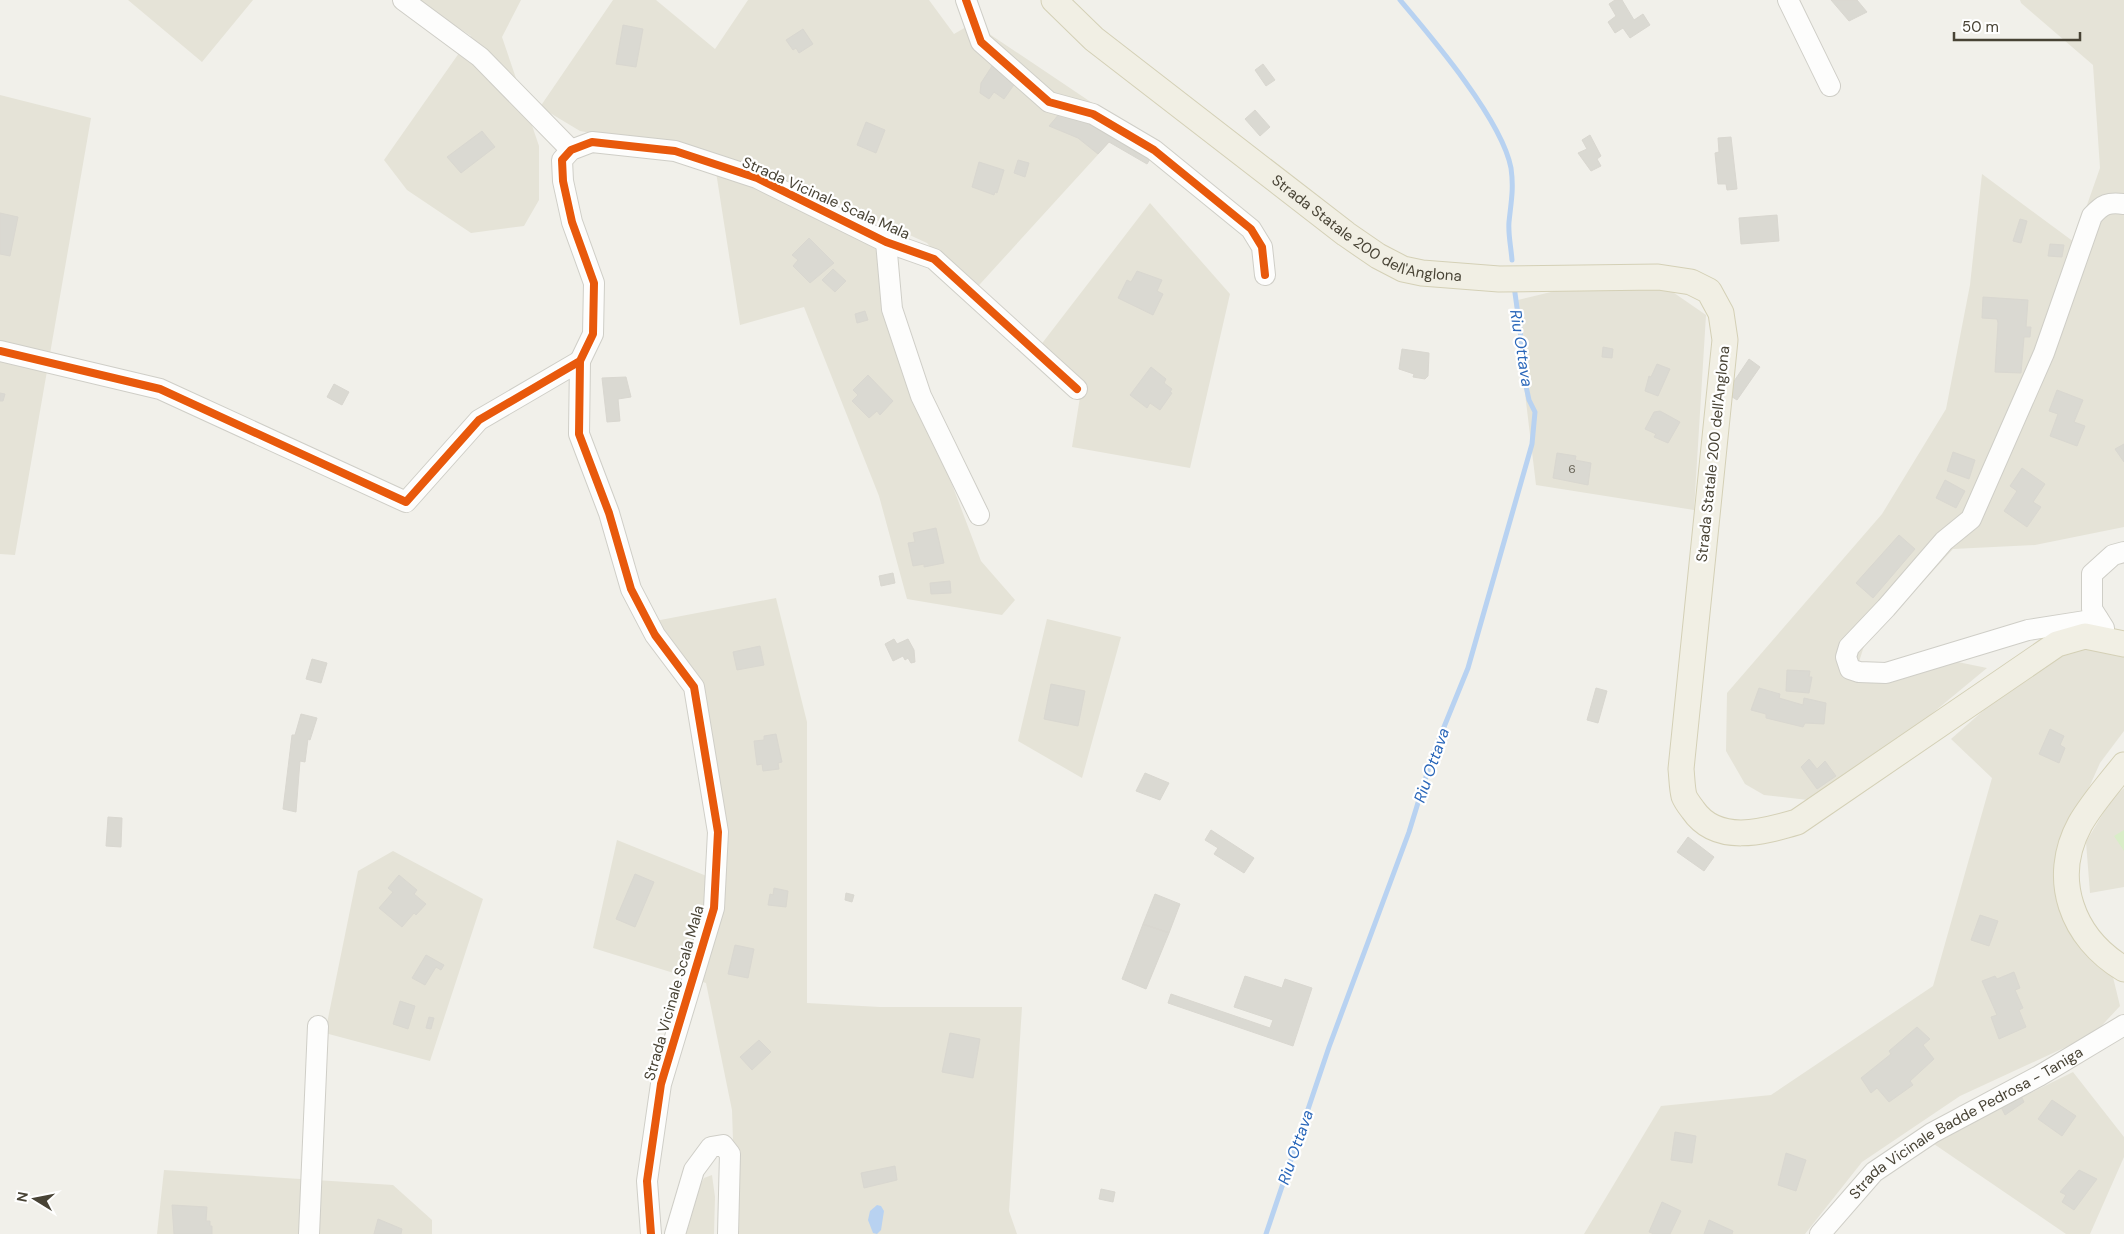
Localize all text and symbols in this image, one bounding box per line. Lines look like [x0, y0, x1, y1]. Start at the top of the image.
scale bar [1954, 10, 2080, 42]
text: 50 m [1962, 17, 1999, 37]
street label: Strada Vicinale Scala Mala [739, 152, 913, 244]
street label: Strada Statale 200 dell'Anglona [1268, 170, 1463, 286]
water label: Riu Ottava [1505, 308, 1538, 388]
street label: Strada Statale 200 dell'Anglona [1692, 345, 1734, 563]
house number: 6 [1568, 461, 1576, 477]
water label: Riu Ottava [1409, 725, 1454, 805]
street label: Strada Vicinale Scala Mala [639, 903, 709, 1083]
street label: Strada Vicinale Badde Pedrosa - Taniga [1845, 1042, 2087, 1203]
water label: Riu Ottava [1273, 1107, 1318, 1187]
north arrow [10, 1174, 60, 1224]
text: N [12, 1190, 32, 1203]

